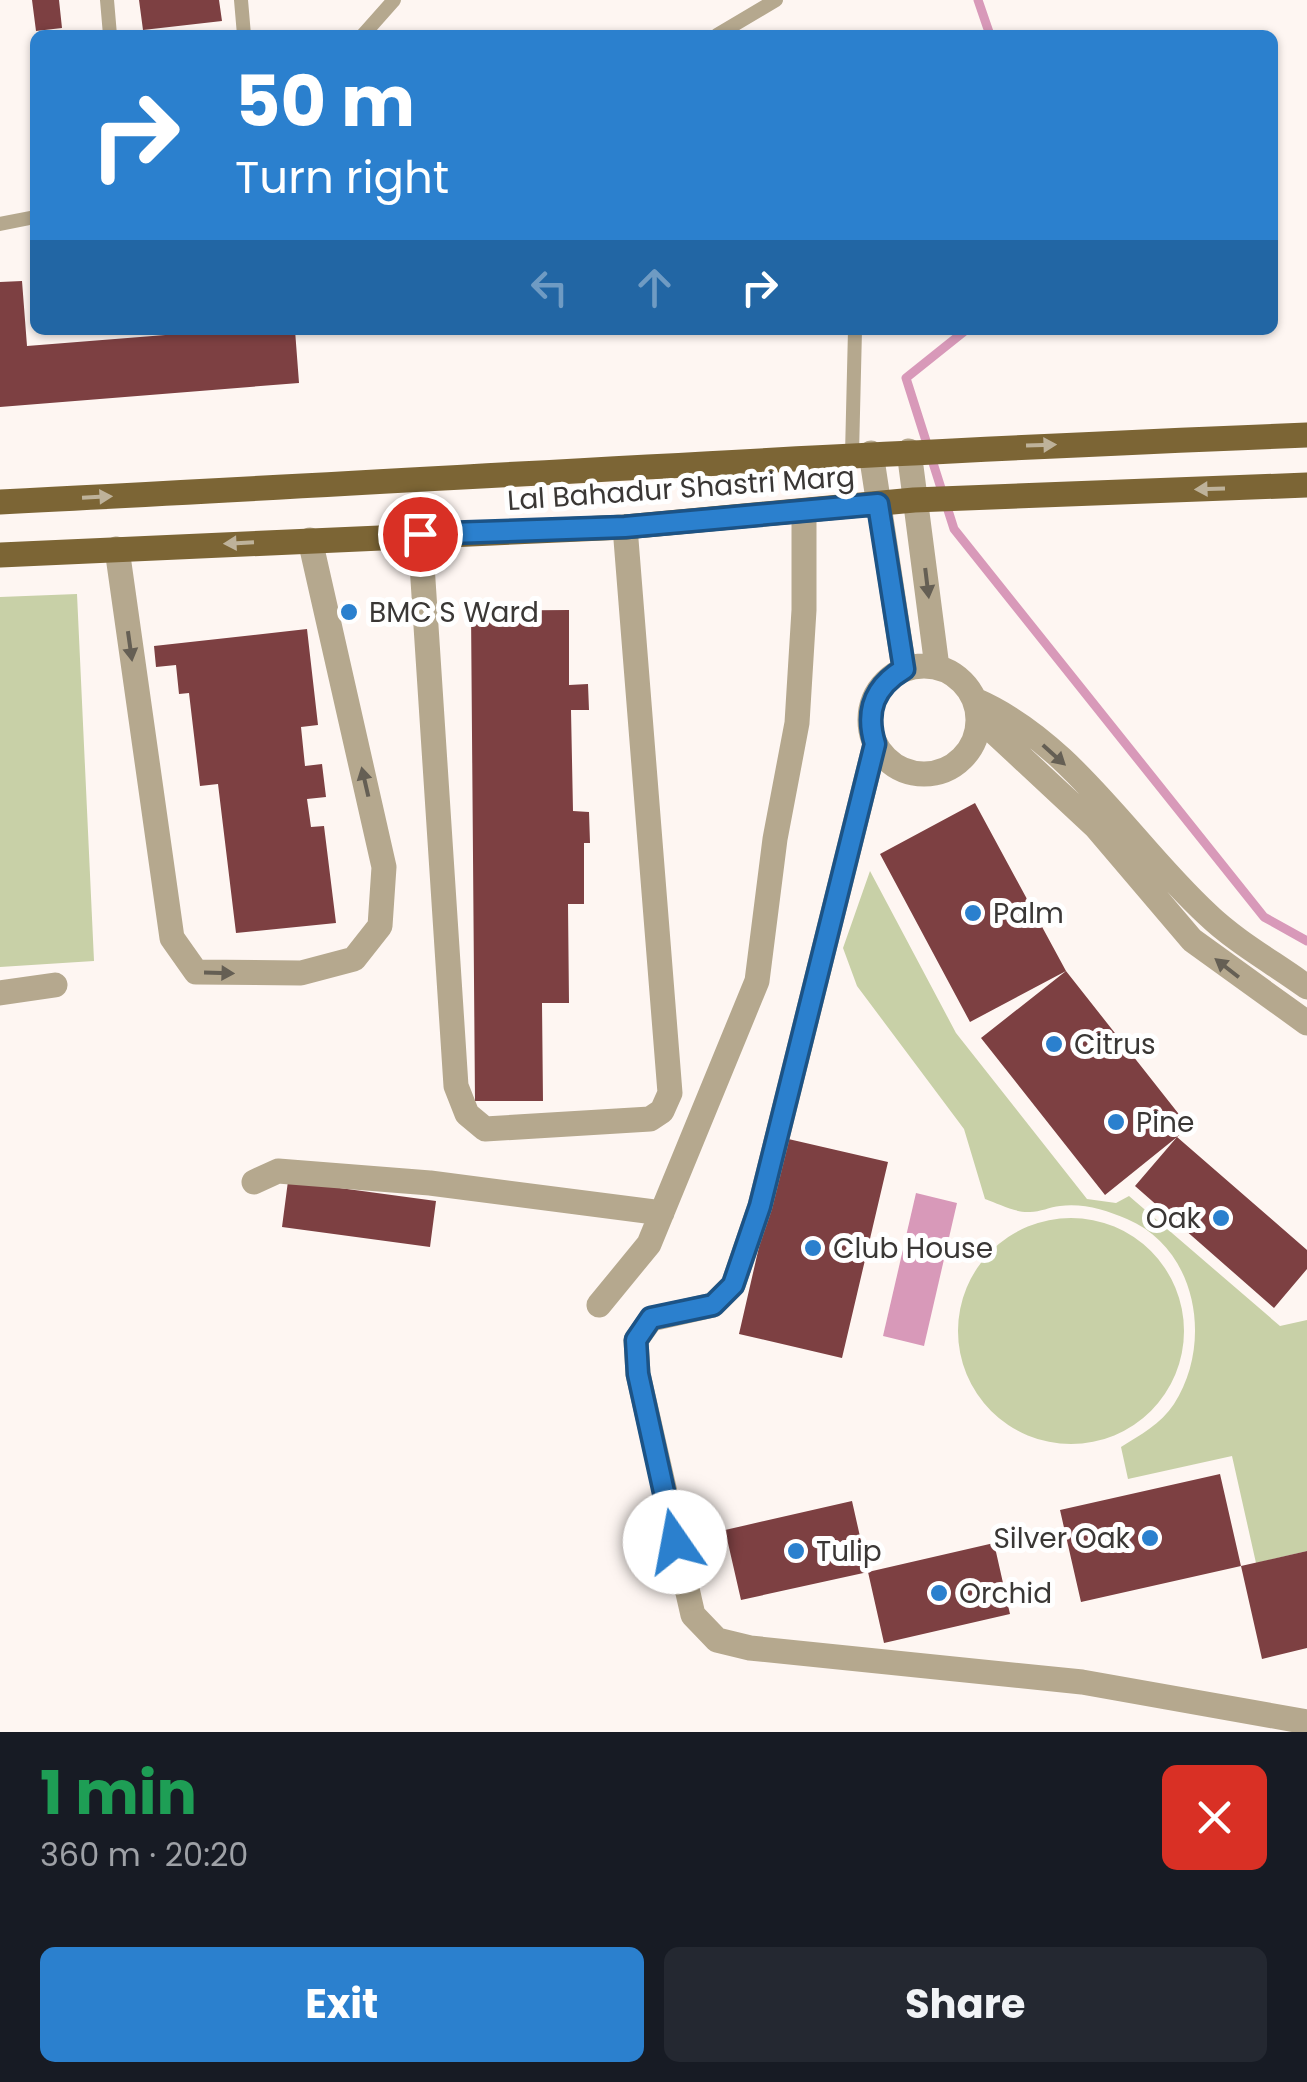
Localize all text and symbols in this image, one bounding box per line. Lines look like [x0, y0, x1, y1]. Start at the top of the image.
text: 50 m [235, 52, 415, 151]
icon: right [70, 70, 200, 200]
text: Turn right [235, 146, 449, 209]
icon: left [522, 260, 577, 315]
icon: ahead [627, 260, 682, 315]
icon: right [732, 260, 787, 315]
one-way arrow [1025, 437, 1057, 453]
street label: Lal Bahadur Shastri Marg [506, 457, 856, 520]
one-way arrow [1193, 481, 1225, 497]
one-way arrow [82, 489, 114, 505]
pin [378, 492, 463, 577]
icon: arrive [393, 507, 448, 562]
one-way arrow [223, 536, 254, 552]
one-way arrow [919, 568, 935, 600]
place label: BMC S Ward [369, 593, 539, 632]
marker: BMC S Ward [338, 601, 360, 623]
one-way arrow [123, 631, 139, 662]
one-way arrow [1042, 743, 1066, 766]
one-way arrow [357, 766, 372, 797]
place label: Palm [993, 894, 1064, 933]
marker: Palm [962, 902, 984, 924]
one-way arrow [1214, 958, 1240, 978]
one-way arrow [204, 965, 236, 981]
place label: Citrus [1074, 1025, 1156, 1064]
marker: Citrus [1043, 1033, 1065, 1055]
place label: Pine [1136, 1103, 1194, 1142]
marker: Pine [1105, 1111, 1127, 1133]
place label: Oak [1146, 1199, 1202, 1238]
marker: Oak [1210, 1207, 1232, 1229]
place label: Club House [833, 1229, 993, 1268]
marker: Club House [802, 1237, 824, 1259]
position arrow [623, 1490, 727, 1594]
place label: Silver Oak [993, 1519, 1131, 1558]
marker: Silver Oak [1139, 1527, 1161, 1549]
place label: Tulip [816, 1532, 882, 1571]
marker: Tulip [785, 1540, 807, 1562]
place label: Orchid [959, 1574, 1052, 1613]
marker: Orchid [928, 1582, 950, 1604]
text: 1 min [40, 1751, 197, 1835]
button: close [1162, 1765, 1267, 1870]
text: 360 m · 20:20 [40, 1832, 248, 1877]
button: Exit [40, 1947, 644, 2062]
button: Share [664, 1947, 1267, 2062]

